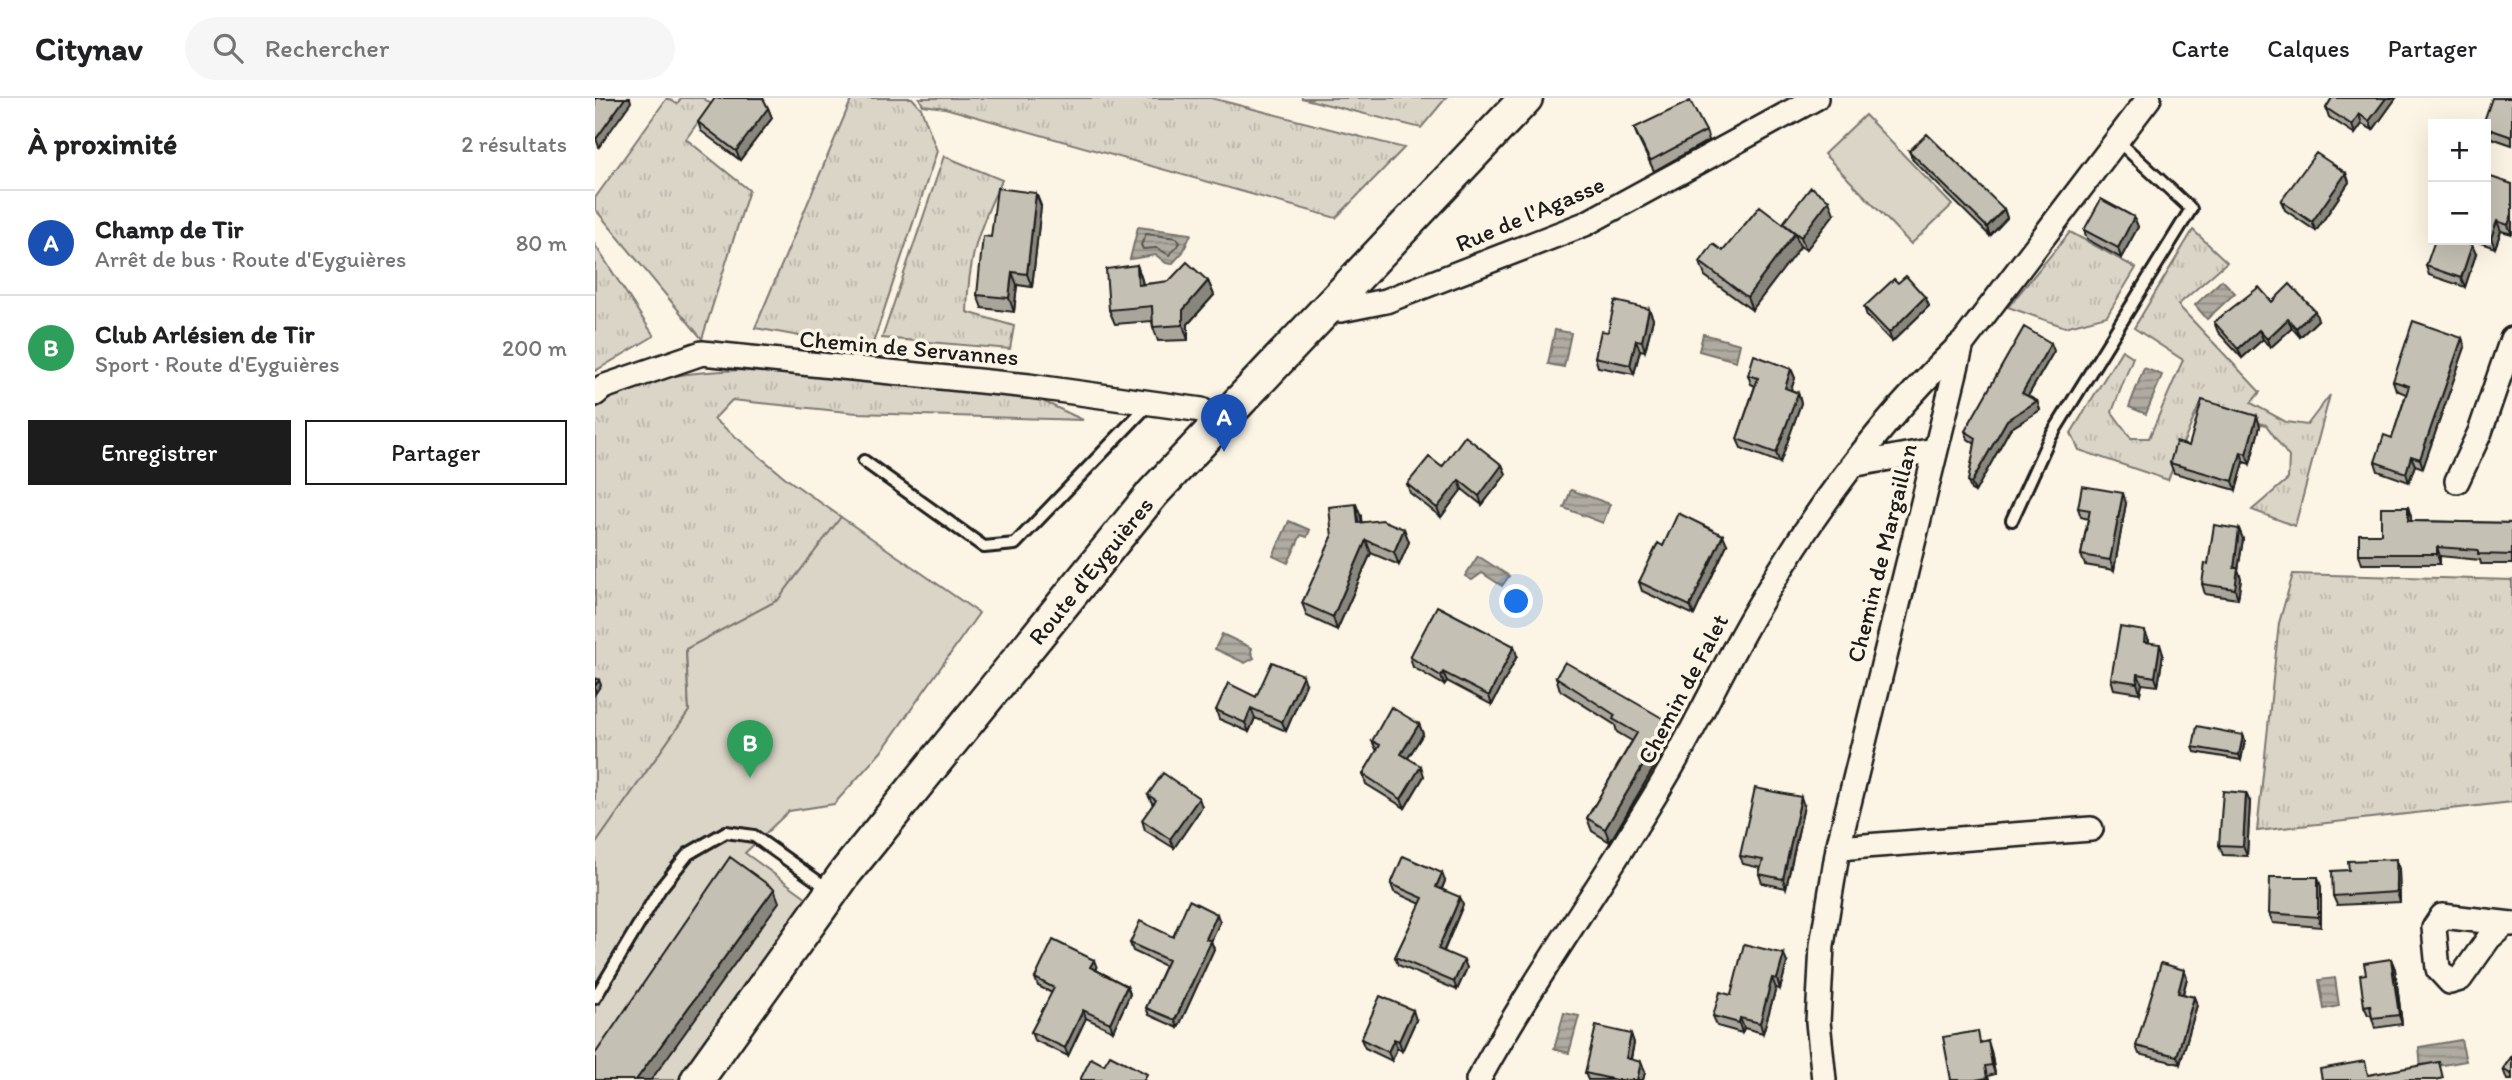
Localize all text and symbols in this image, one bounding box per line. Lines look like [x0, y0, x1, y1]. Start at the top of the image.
search box [185, 17, 675, 80]
text: Citynav [35, 29, 143, 68]
icon: search [209, 29, 247, 67]
text: Rechercher [265, 32, 389, 64]
text: Carte [2172, 34, 2229, 63]
text: Calques [2267, 34, 2350, 63]
text: Partager [2388, 34, 2477, 63]
map controls [2428, 119, 2491, 245]
button: + [2428, 119, 2491, 182]
text: À proximité [28, 125, 177, 162]
text: 2 résultats [461, 130, 567, 158]
street label: Rue de l'Agasse [1451, 169, 1609, 258]
button: − [2428, 182, 2491, 245]
text: Champ de Tir [95, 213, 243, 245]
text: A [44, 229, 58, 257]
text: 80 m [516, 229, 567, 257]
text: Arrêt de bus · Route d'Eyguières [95, 245, 406, 273]
text: Club Arlésien de Tir [95, 318, 315, 350]
street label: Chemin de Servannes [798, 323, 1020, 372]
text: B [44, 334, 58, 362]
text: 200 m [502, 334, 567, 362]
text: Sport · Route d'Eyguières [95, 350, 340, 378]
pin: A [1201, 394, 1247, 452]
button: Enregistrer [28, 420, 291, 485]
button: Partager [305, 420, 567, 485]
street label: Chemin de Margaillan [1840, 440, 1923, 665]
street label: Route d'Eyguières [1022, 491, 1159, 651]
your location [1499, 584, 1533, 618]
street label: Chemin de Falet [1631, 609, 1734, 769]
pin: B [727, 720, 773, 778]

